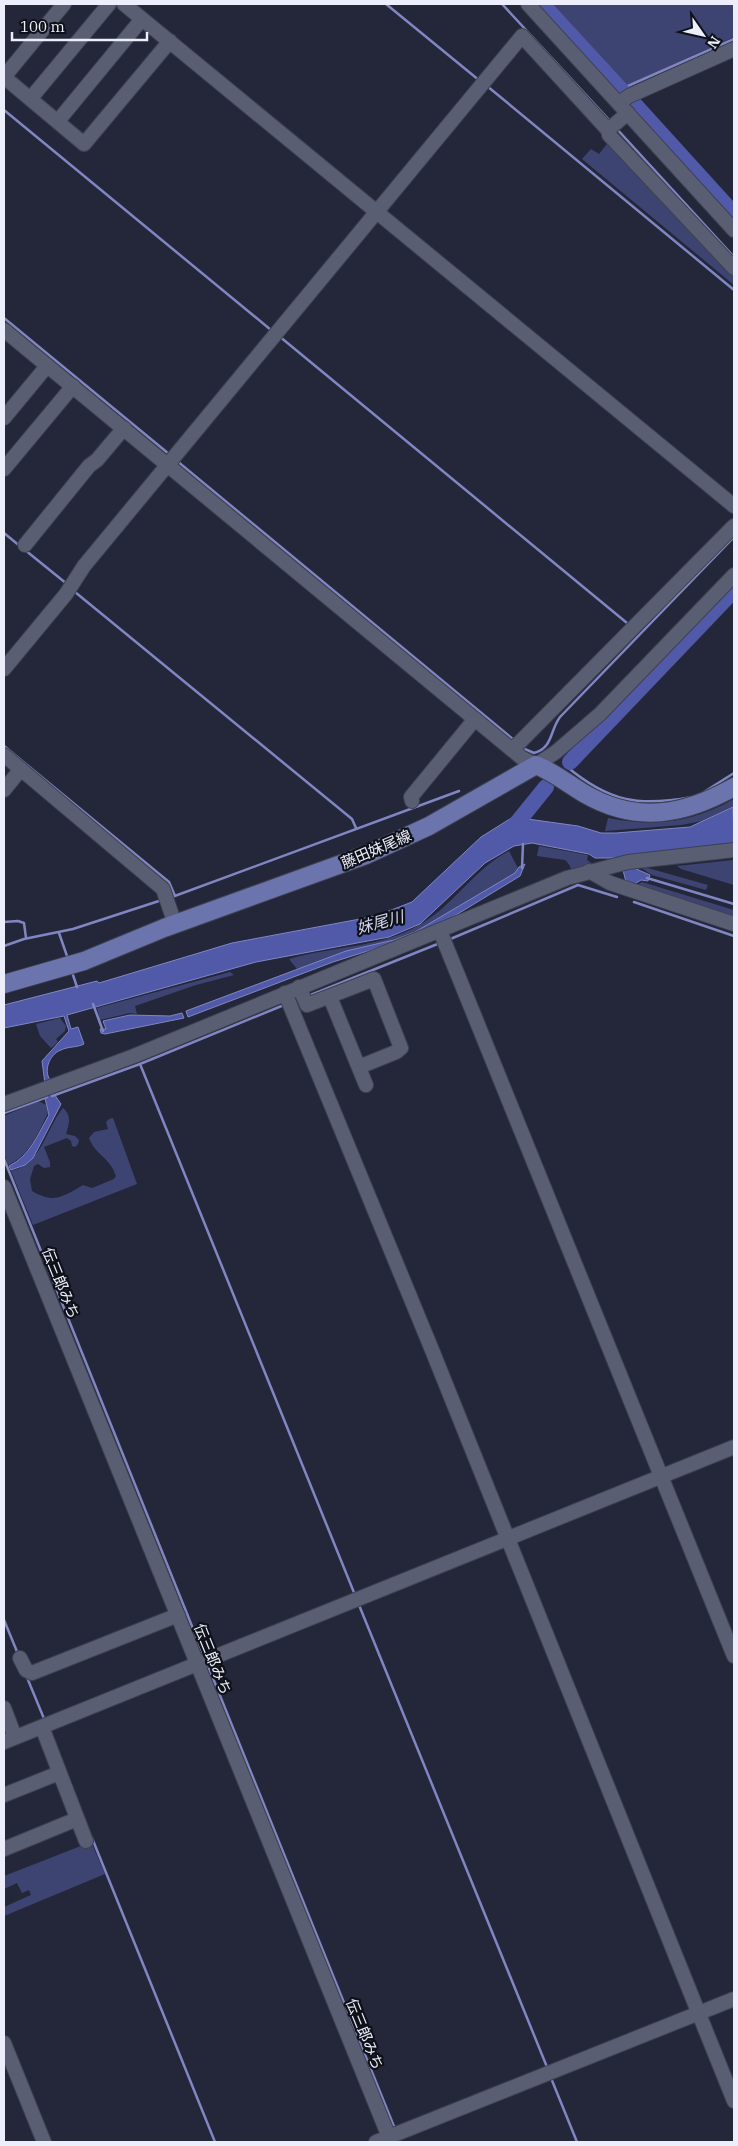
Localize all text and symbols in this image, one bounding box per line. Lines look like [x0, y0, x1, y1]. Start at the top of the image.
scale bar [12, 10, 148, 42]
north arrow [678, 10, 728, 60]
text: 100 m [20, 17, 65, 36]
text: N [703, 33, 724, 52]
street label: 藤田妹尾線 [338, 826, 414, 872]
water label: 妹尾川 [354, 906, 408, 938]
street label: 伝三郎みち [38, 1245, 84, 1321]
street label: 伝三郎みち [190, 1621, 236, 1697]
street label: 伝三郎みち [342, 1996, 388, 2072]

